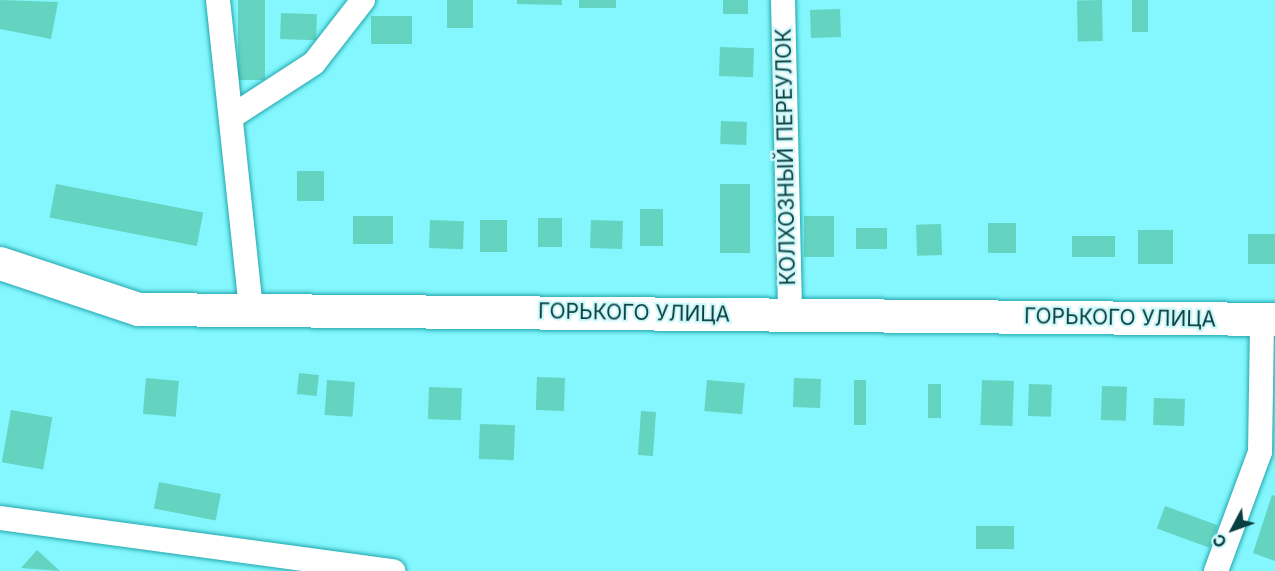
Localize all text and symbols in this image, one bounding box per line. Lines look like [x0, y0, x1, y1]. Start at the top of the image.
street label: КОЛХОЗНЫЙ ПЕРЕУЛОК [771, 28, 801, 286]
street label: ГОРЬКОГО УЛИЦА [538, 299, 730, 327]
street label: ГОРЬКОГО УЛИЦА [1024, 304, 1216, 332]
north arrow [1203, 499, 1263, 559]
text: С [1208, 530, 1231, 552]

